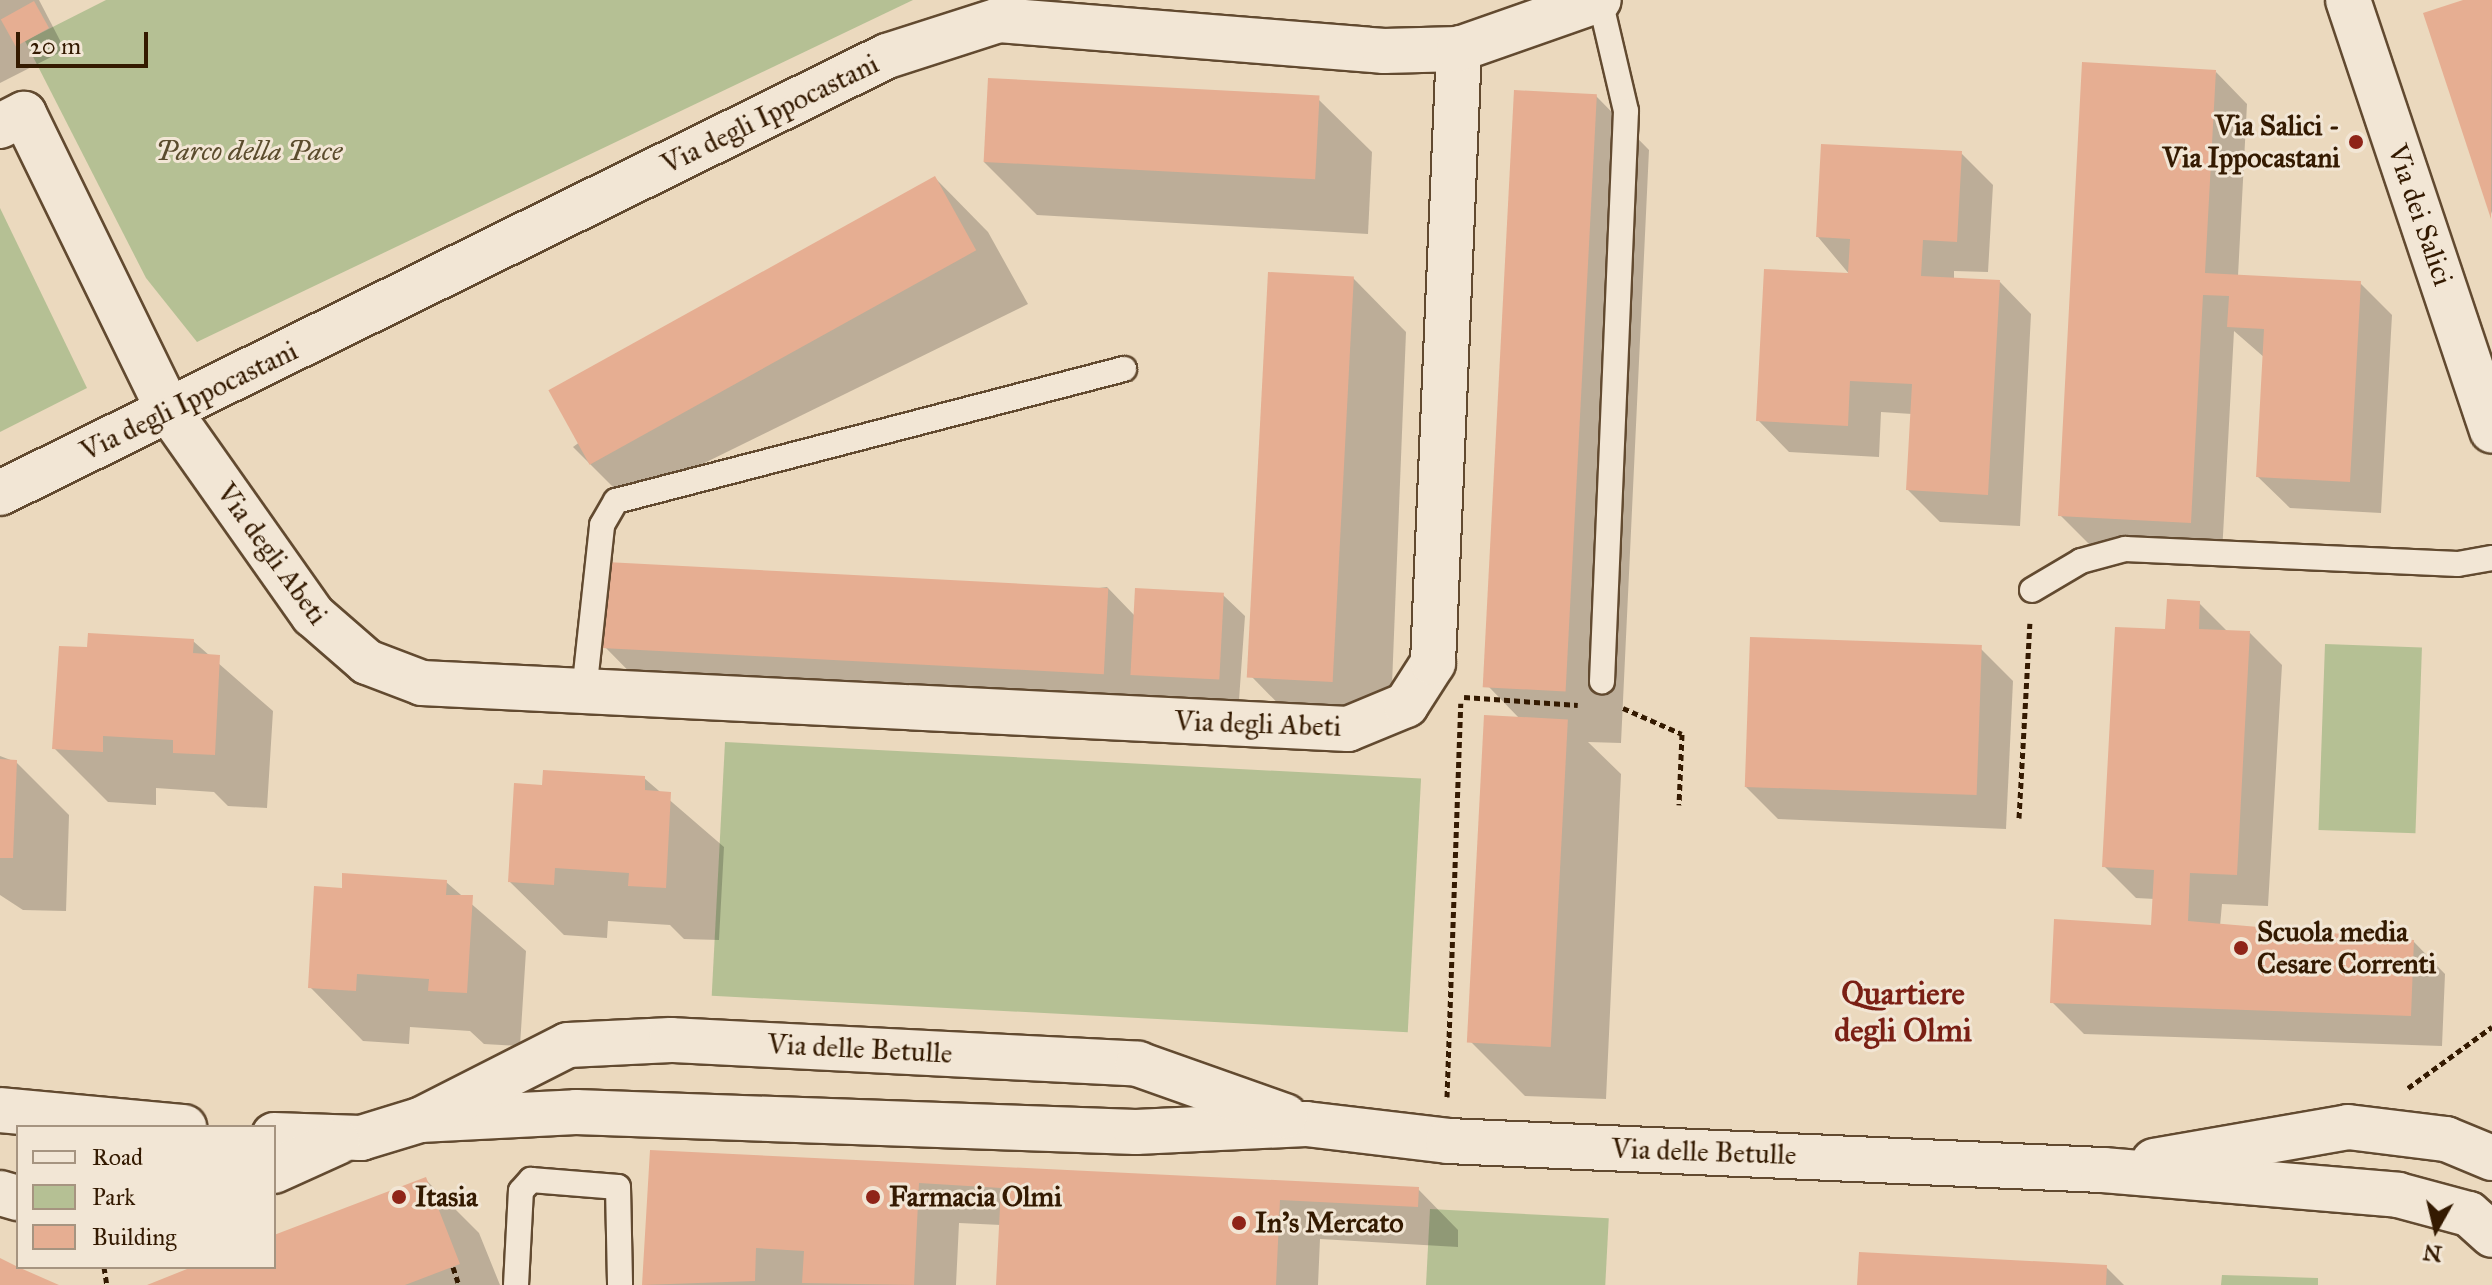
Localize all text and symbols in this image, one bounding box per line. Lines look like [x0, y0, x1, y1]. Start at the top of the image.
scale bar [20, 16, 152, 66]
text: 20 m [30, 31, 81, 61]
street label: Via degli Ippocastani [656, 47, 884, 181]
place label: Via Salici - Via Ippocastani [2163, 109, 2340, 175]
marker: Via Salici - Via Ippocastani [2347, 133, 2365, 151]
park label: Parco della Pace [156, 134, 342, 168]
street label: Via dei Salici [2380, 140, 2460, 290]
street label: Via degli Ippocastani [75, 334, 303, 468]
street label: Via degli Abeti [209, 477, 335, 631]
street label: Via degli Abeti [1174, 704, 1342, 744]
place label: Scuola media Cesare Correnti [2257, 915, 2436, 981]
marker: Scuola media Cesare Correnti [2232, 939, 2250, 957]
district label: Quartiere degli Olmi [1834, 976, 1972, 1051]
street label: Via delle Betulle [767, 1027, 953, 1071]
legend [16, 1125, 276, 1269]
street label: Via delle Betulle [1611, 1132, 1797, 1172]
text: Road [92, 1142, 143, 1172]
place label: Itasia [415, 1180, 478, 1214]
place label: Farmacia Olmi [889, 1180, 1062, 1214]
text: Park [92, 1182, 135, 1212]
marker: Itasia [390, 1188, 408, 1206]
marker: Farmacia Olmi [864, 1188, 882, 1206]
north arrow [2396, 1189, 2476, 1269]
place label: In's Mercato [1255, 1206, 1404, 1240]
marker: In's Mercato [1230, 1214, 1248, 1232]
text: Building [92, 1222, 177, 1252]
text: N [2421, 1239, 2444, 1268]

